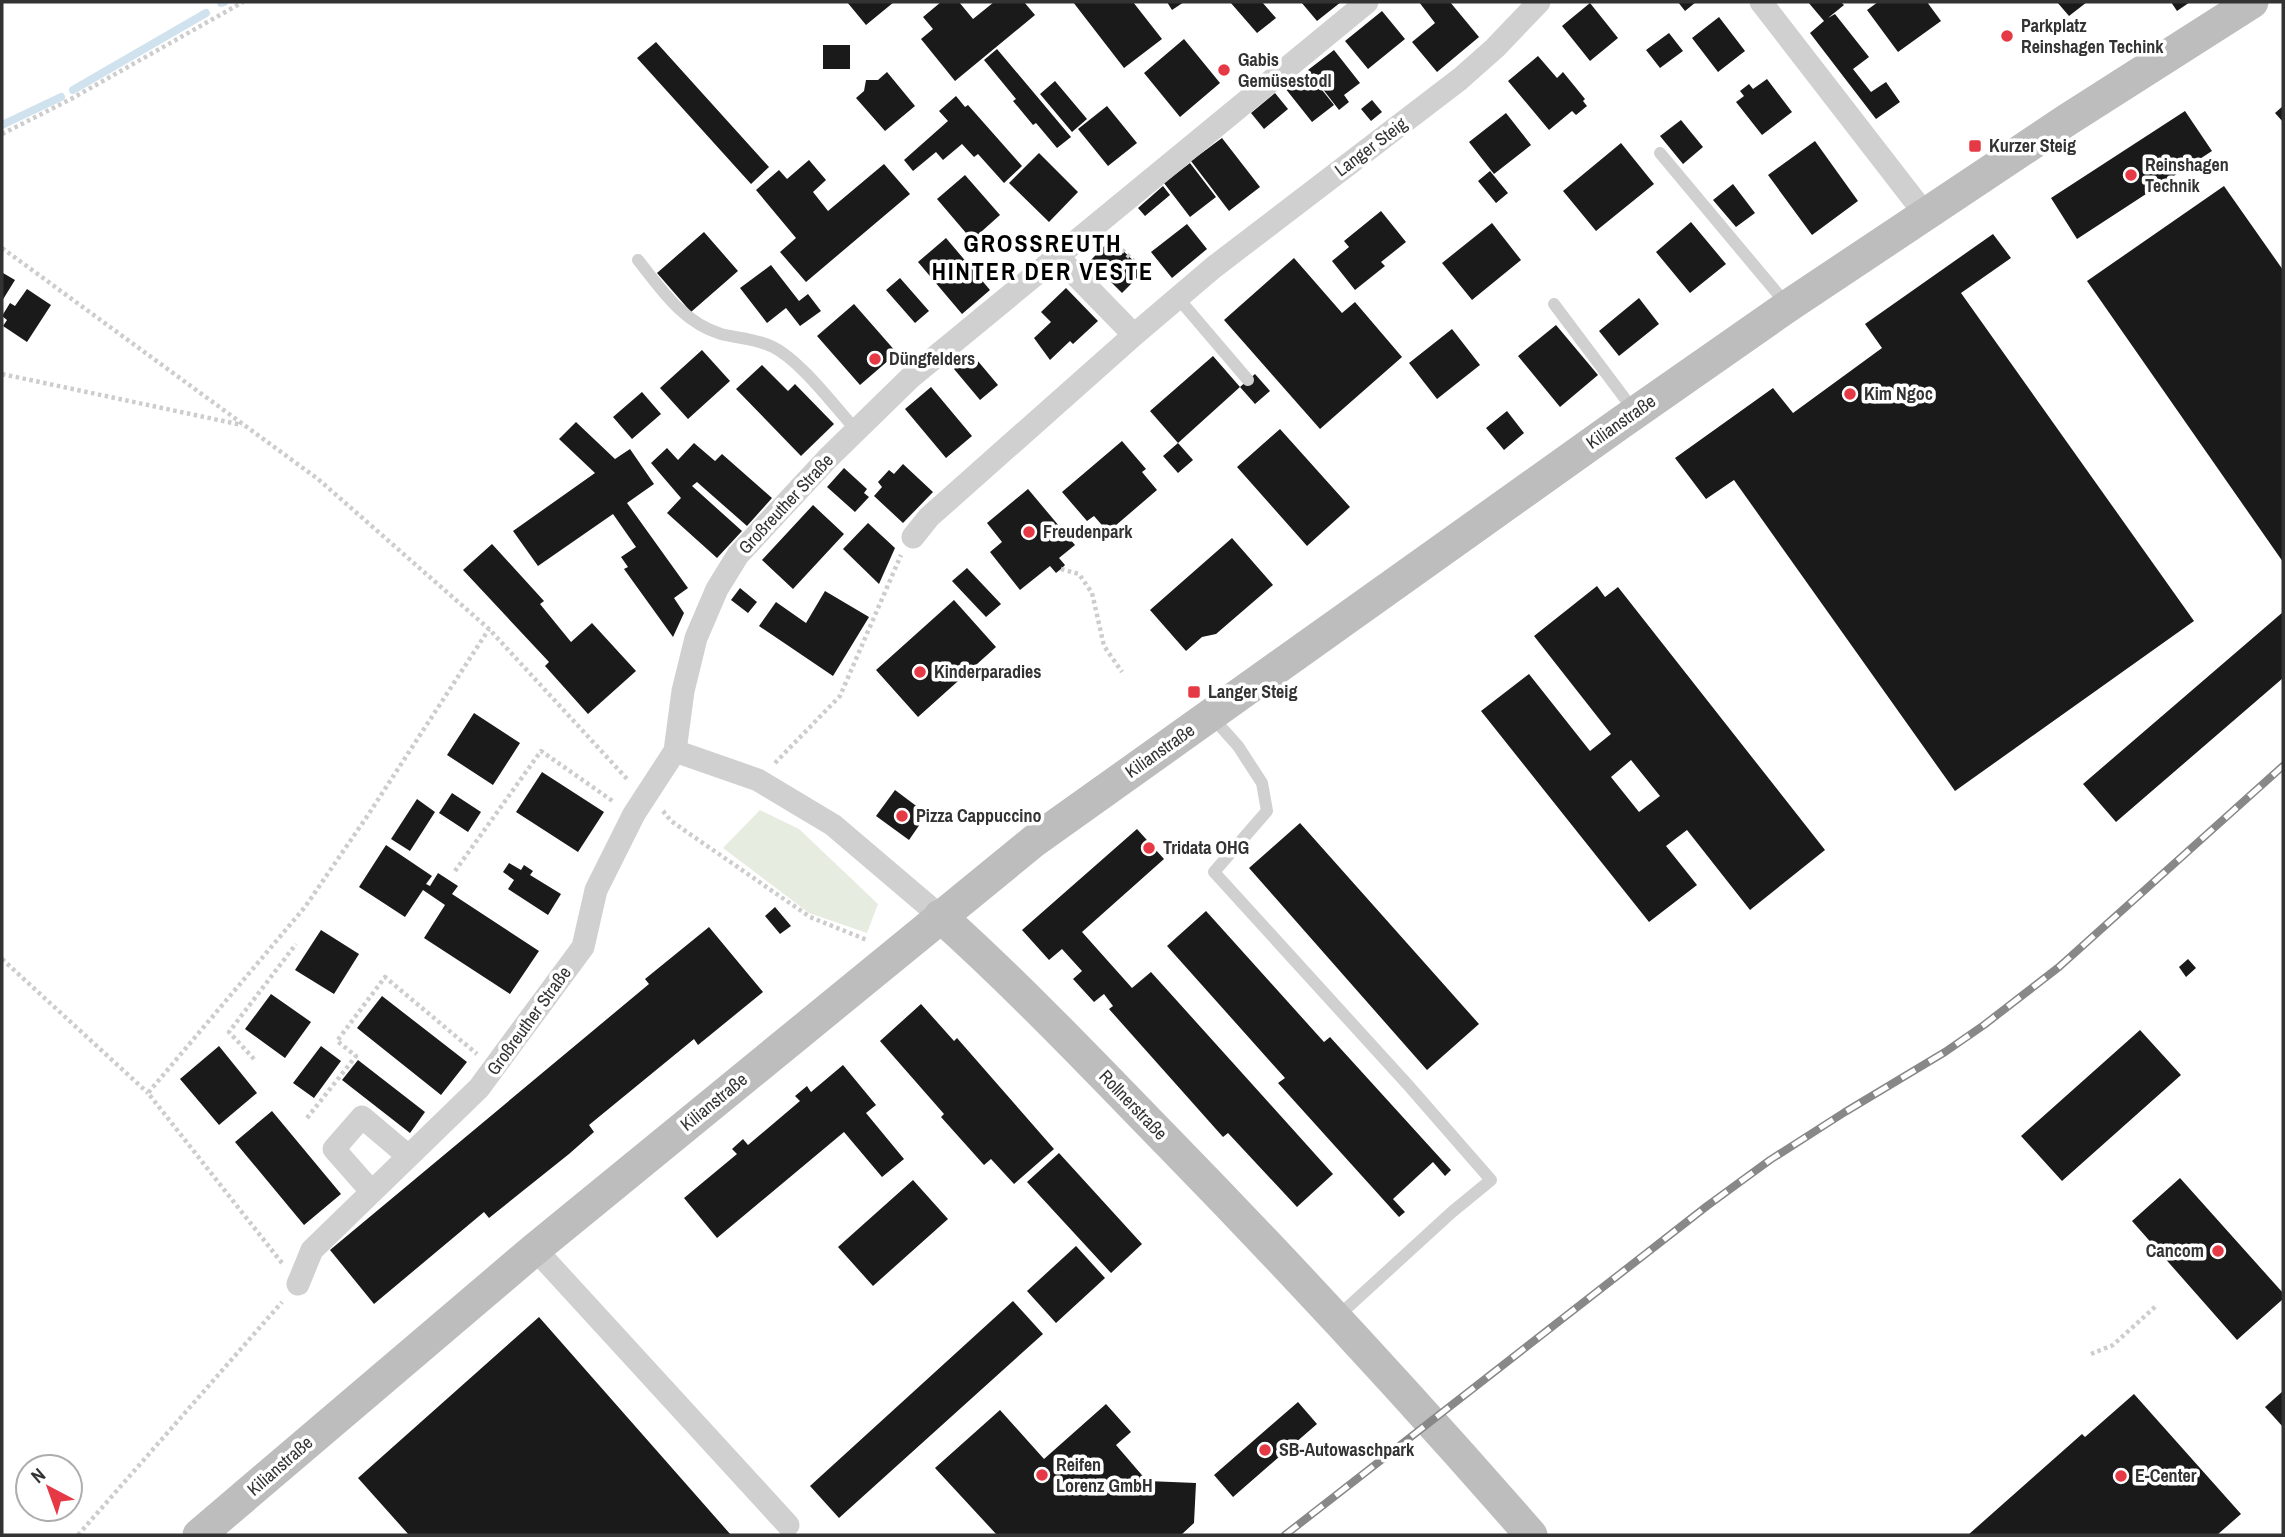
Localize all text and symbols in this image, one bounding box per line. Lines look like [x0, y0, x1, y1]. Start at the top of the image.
place label: Parkplatz Reinshagen Techink [2021, 13, 2164, 59]
marker: Parkplatz Reinshagen Techink [1999, 28, 2015, 44]
place label: Gabis Gemüsestodl [1238, 47, 1332, 93]
marker: Gabis Gemüsestodl [1216, 62, 1232, 78]
street label: Langer Steig [1329, 111, 1413, 182]
place label: Kurzer Steig [1989, 133, 2076, 158]
marker: Kurzer Steig [1967, 138, 1983, 154]
place label: Reinshagen Technik [2145, 152, 2229, 198]
marker: Reinshagen Technik [2123, 167, 2139, 183]
district label: GROSSREUTH HINTER DER VESTE [932, 227, 1154, 287]
place label: Düngfelders [889, 346, 975, 371]
marker: Düngfelders [867, 351, 883, 367]
place label: Kim Ngoc [1864, 381, 1933, 406]
marker: Kim Ngoc [1842, 386, 1858, 402]
street label: Kilianstraße [1581, 389, 1660, 455]
street label: Großreuther Straße [733, 448, 839, 559]
place label: Freudenpark [1043, 519, 1133, 544]
marker: Freudenpark [1021, 524, 1037, 540]
place label: Kinderparadies [934, 659, 1041, 684]
marker: Kinderparadies [912, 664, 928, 680]
place label: Langer Steig [1208, 679, 1297, 704]
marker: Langer Steig [1186, 684, 1202, 700]
street label: Kilianstraße [1120, 718, 1199, 784]
place label: Pizza Cappuccino [916, 803, 1042, 828]
marker: Pizza Cappuccino [894, 808, 910, 824]
place label: Tridata OHG [1163, 835, 1249, 860]
marker: Tridata OHG [1141, 840, 1157, 856]
street label: Großreuther Straße [481, 961, 577, 1080]
street label: Rollnerstraße [1094, 1064, 1173, 1145]
street label: Kilianstraße [675, 1067, 752, 1136]
place label: Cancom [2146, 1238, 2204, 1263]
marker: Cancom [2210, 1243, 2226, 1259]
street label: Kilianstraße [241, 1430, 318, 1501]
place label: SB-Autowaschpark [1279, 1437, 1415, 1462]
marker: SB-Autowaschpark [1257, 1442, 1273, 1458]
place label: Reifen Lorenz GmbH [1056, 1452, 1153, 1498]
north arrow [14, 1453, 84, 1523]
text: N [25, 1462, 51, 1489]
place label: E-Center [2135, 1463, 2197, 1488]
marker: Reifen Lorenz GmbH [1034, 1467, 1050, 1483]
marker: E-Center [2113, 1468, 2129, 1484]

